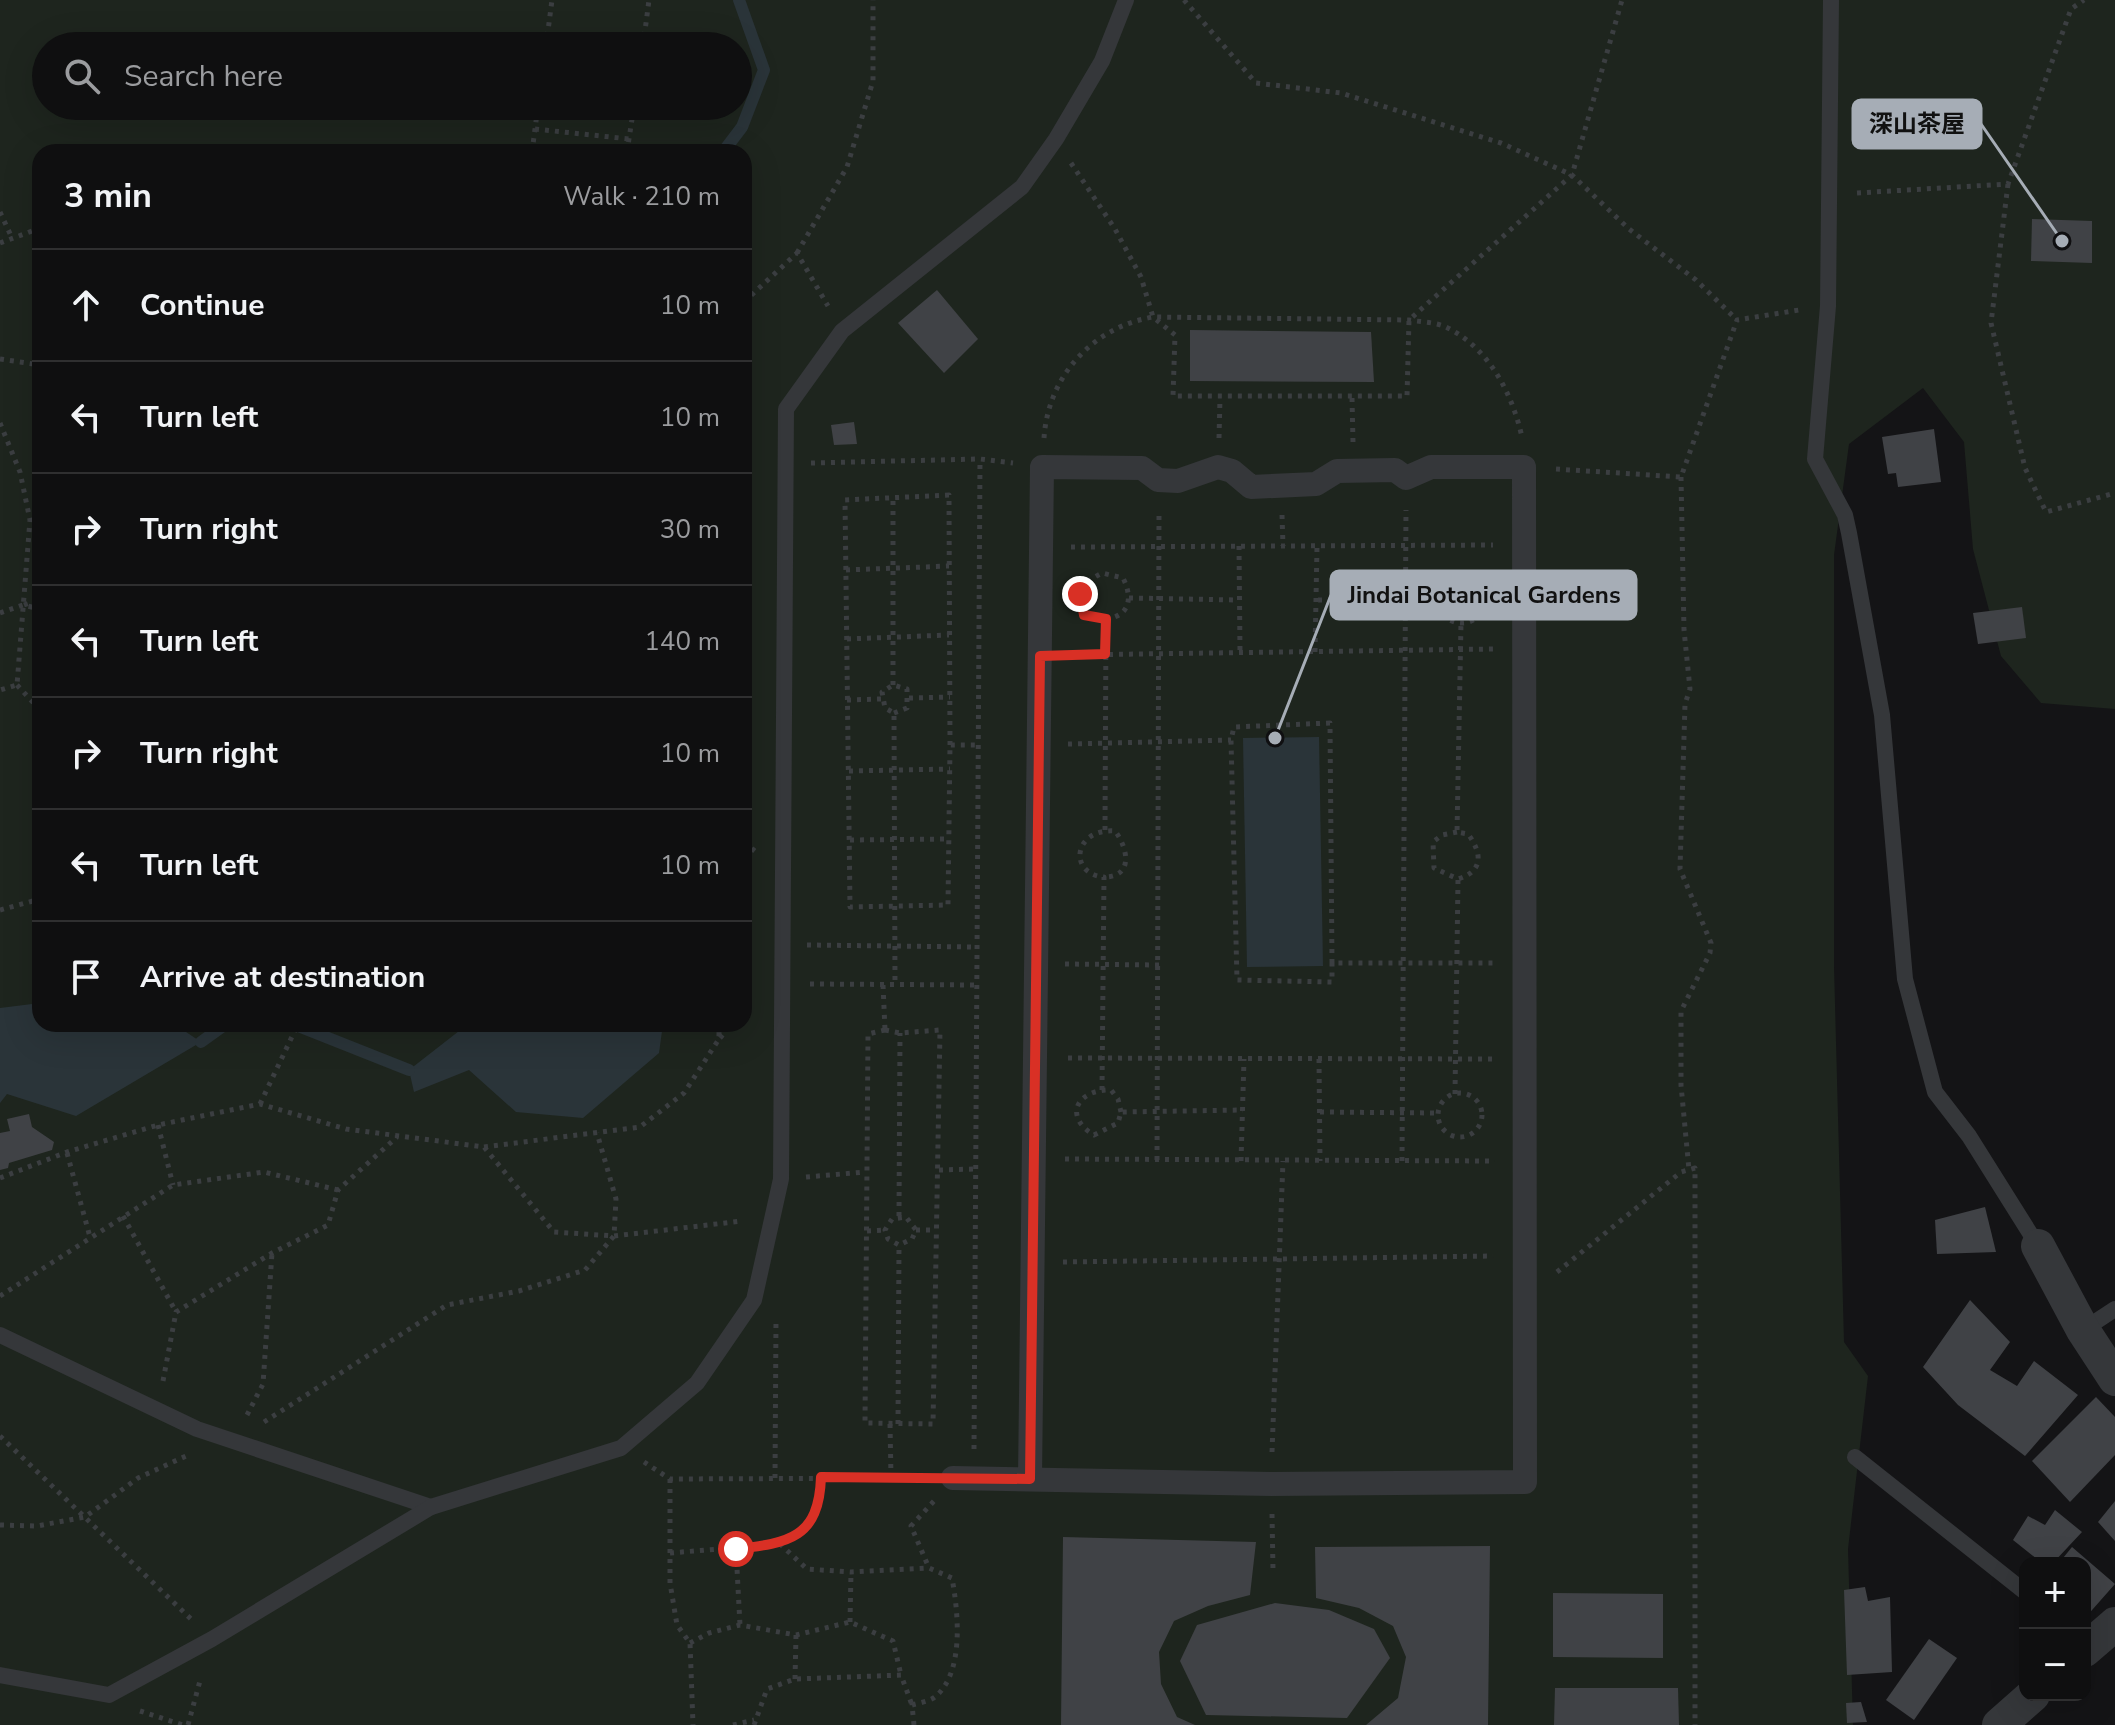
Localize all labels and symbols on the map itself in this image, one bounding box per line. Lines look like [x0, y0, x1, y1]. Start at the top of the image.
callout: 深山茶屋 [1853, 100, 1981, 148]
text: 深山茶屋 [1869, 108, 1965, 140]
callout: Jindai Botanical Gardens [1331, 571, 1636, 619]
route end [1062, 576, 1098, 612]
text: Jindai Botanical Gardens [1346, 579, 1621, 611]
route start [718, 1531, 754, 1567]

